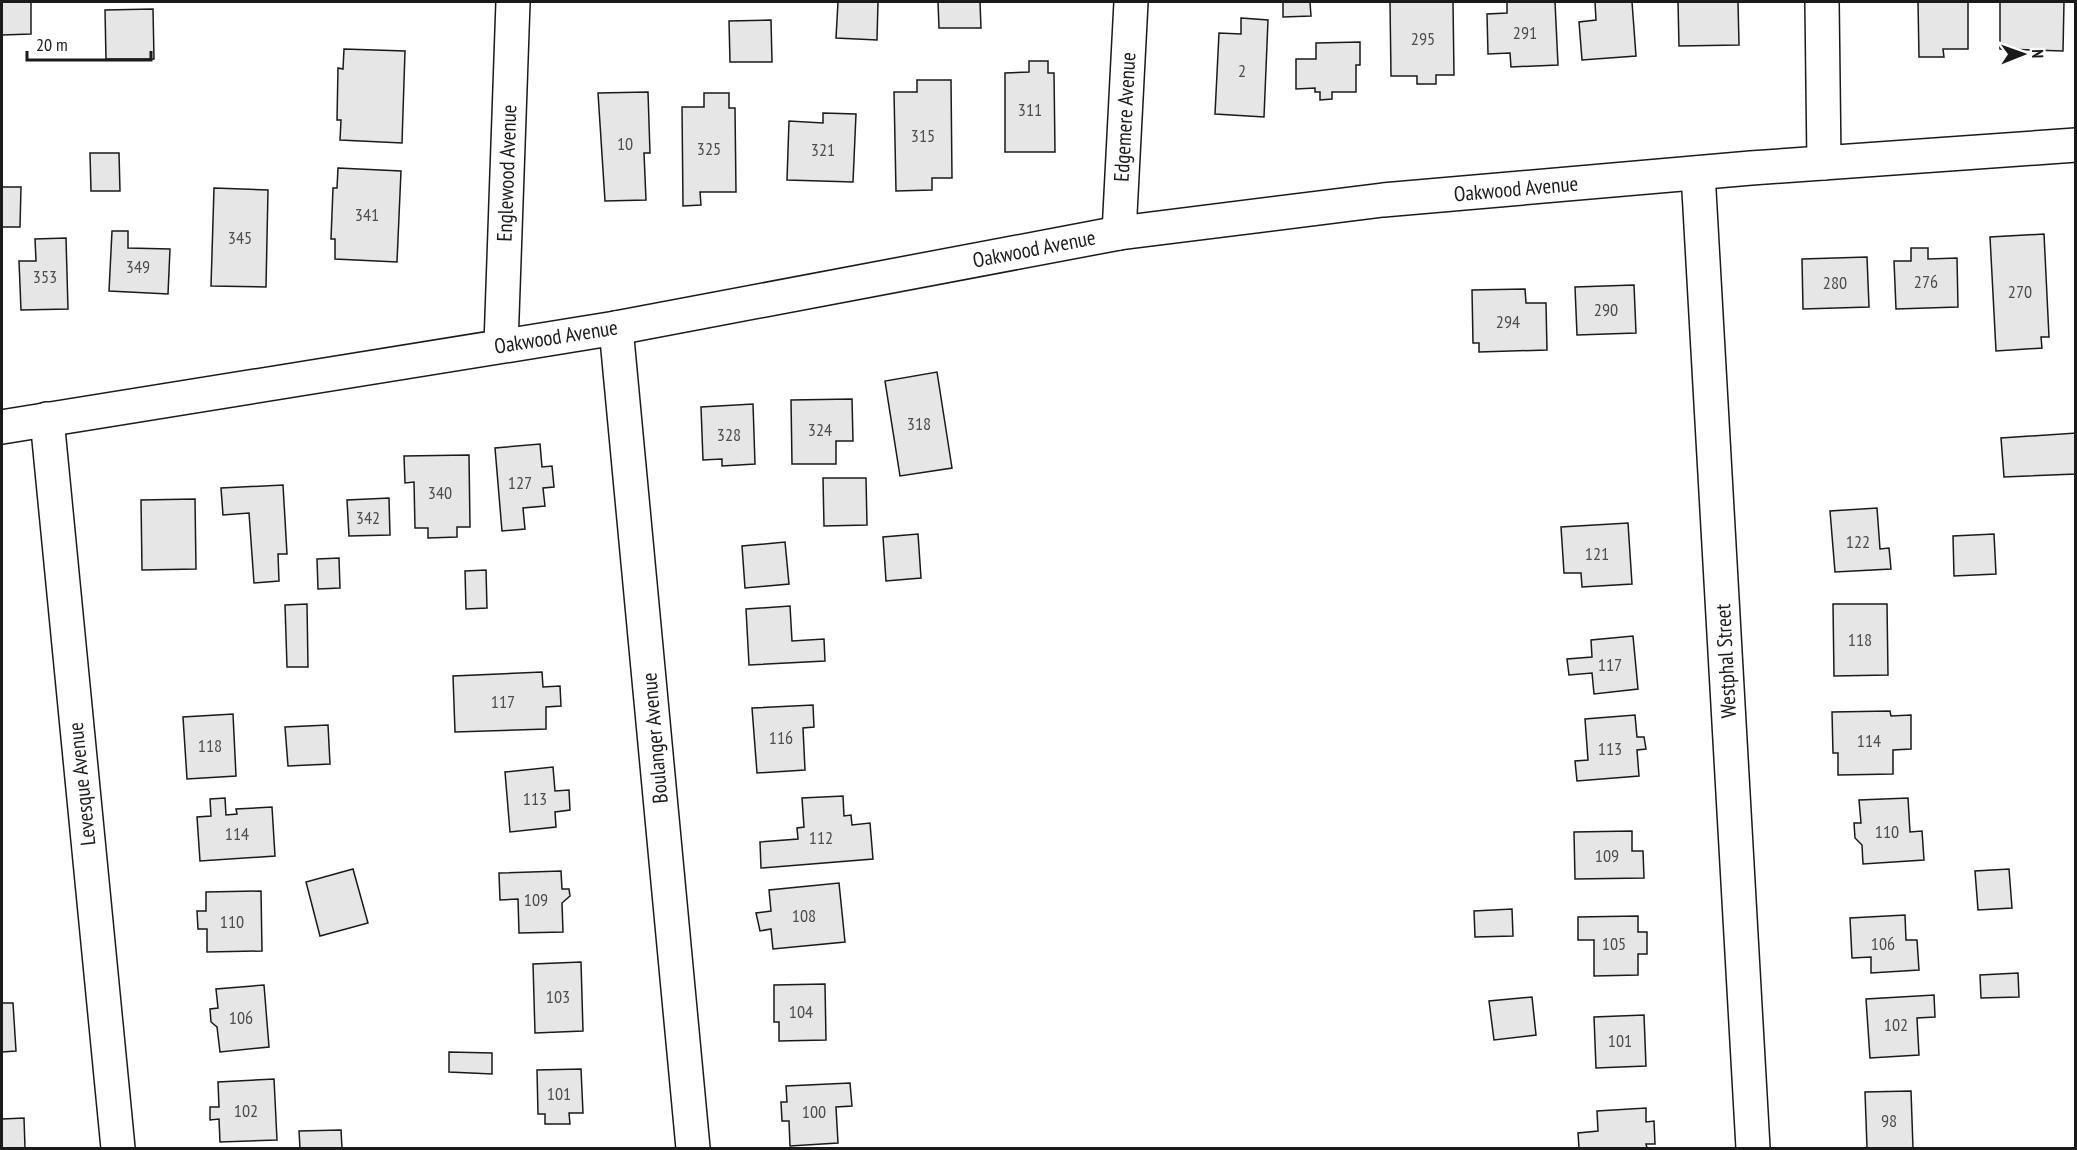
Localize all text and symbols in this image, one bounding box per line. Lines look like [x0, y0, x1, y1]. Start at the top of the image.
house number: 291 [1513, 21, 1537, 44]
scale bar [27, 24, 152, 62]
north arrow [1993, 24, 2053, 84]
house number: 295 [1411, 27, 1435, 50]
text: 20 m [36, 33, 68, 56]
text: N [2028, 49, 2048, 58]
street label: Edgemere Avenue [1108, 52, 1141, 182]
house number: 2 [1238, 59, 1246, 82]
house number: 311 [1018, 98, 1042, 121]
street label: Englewood Avenue [491, 104, 522, 242]
house number: 315 [911, 124, 935, 147]
house number: 10 [617, 132, 633, 155]
house number: 325 [697, 137, 721, 160]
house number: 321 [811, 138, 835, 161]
street label: Oakwood Avenue [1453, 170, 1579, 207]
house number: 341 [355, 203, 379, 226]
street label: Oakwood Avenue [970, 223, 1098, 274]
house number: 345 [228, 226, 252, 249]
house number: 349 [126, 255, 150, 278]
house number: 353 [33, 265, 57, 288]
house number: 276 [1914, 270, 1938, 293]
house number: 280 [1823, 271, 1847, 294]
house number: 270 [2008, 280, 2032, 303]
house number: 290 [1594, 298, 1618, 321]
house number: 294 [1496, 310, 1520, 333]
street label: Oakwood Avenue [492, 313, 620, 360]
house number: 318 [907, 412, 931, 435]
house number: 324 [808, 418, 832, 441]
house number: 328 [717, 423, 741, 446]
house number: 127 [508, 471, 532, 494]
house number: 340 [428, 481, 452, 504]
house number: 342 [356, 506, 380, 529]
house number: 122 [1846, 530, 1870, 553]
house number: 121 [1585, 542, 1609, 565]
street label: Westphal Street [1709, 603, 1742, 719]
house number: 118 [1848, 628, 1872, 651]
house number: 117 [1598, 653, 1622, 676]
street label: Boulanger Avenue [635, 672, 674, 805]
house number: 117 [491, 690, 515, 713]
street label: Levesque Avenue [62, 721, 101, 847]
house number: 116 [769, 726, 793, 749]
house number: 114 [1857, 729, 1881, 752]
house number: 118 [198, 734, 222, 757]
house number: 113 [1598, 737, 1622, 760]
house number: 113 [523, 787, 547, 810]
house number: 110 [1875, 820, 1899, 843]
house number: 114 [225, 822, 249, 845]
house number: 112 [809, 826, 833, 849]
house number: 109 [1595, 844, 1619, 867]
house number: 109 [524, 888, 548, 911]
house number: 108 [792, 904, 816, 927]
house number: 110 [220, 910, 244, 933]
house number: 105 [1602, 932, 1626, 955]
house number: 106 [1871, 932, 1895, 955]
house number: 103 [546, 985, 570, 1008]
house number: 104 [789, 1000, 813, 1023]
house number: 106 [229, 1006, 253, 1029]
house number: 102 [1884, 1013, 1908, 1036]
house number: 101 [1608, 1029, 1632, 1052]
house number: 101 [547, 1082, 571, 1105]
house number: 102 [234, 1099, 258, 1122]
house number: 100 [802, 1100, 826, 1123]
house number: 98 [1881, 1109, 1897, 1132]

